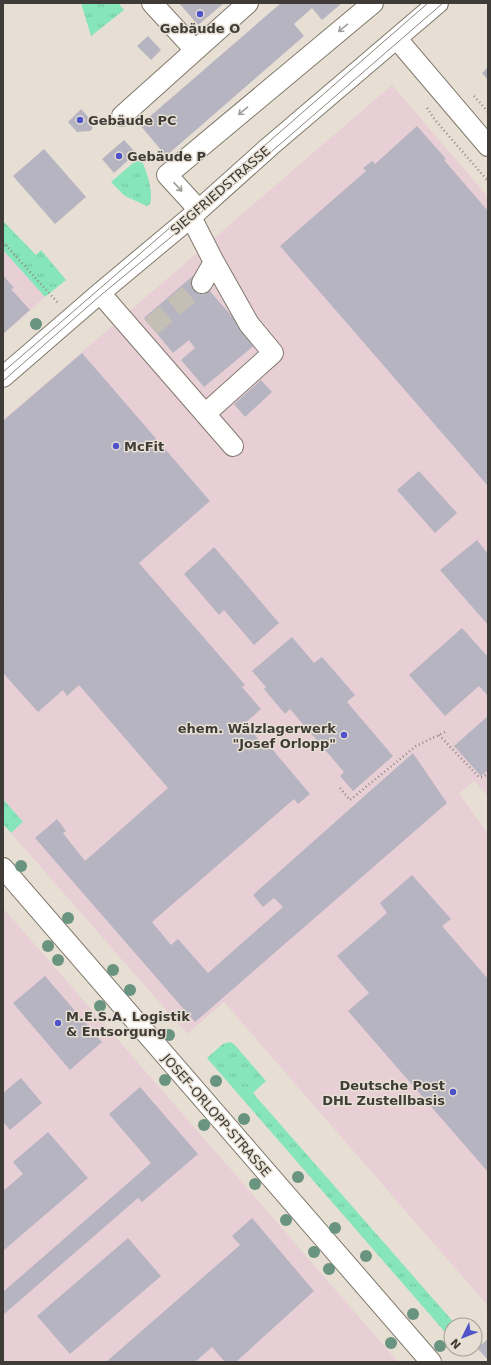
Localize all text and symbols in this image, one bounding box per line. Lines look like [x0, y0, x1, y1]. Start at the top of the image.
marker: Gebäude O [195, 9, 205, 19]
place label: Gebäude O [160, 21, 240, 36]
one-way arrow [338, 23, 348, 32]
one-way arrow [237, 106, 248, 115]
place label: Gebäude PC [88, 113, 177, 128]
marker: Gebäude PC [75, 115, 85, 125]
street label: SIEGFRIEDSTRASSE [167, 143, 273, 238]
place label: Gebäude P [127, 149, 206, 164]
marker: Gebäude P [114, 151, 124, 161]
one-way arrow [173, 181, 182, 191]
place label: McFit [124, 439, 164, 454]
marker: McFit [111, 441, 121, 451]
place label: ehem. Wälzlagerwerk "Josef Orlopp" [178, 721, 336, 751]
marker: ehem. Wälzlagerwerk "Josef Orlopp" [339, 730, 349, 740]
place label: M.E.S.A. Logistik & Entsorgung [66, 1009, 190, 1039]
marker: M.E.S.A. Logistik & Entsorgung [53, 1018, 63, 1028]
street label: JOSEF-ORLOPP-STRASSE [159, 1050, 274, 1180]
place label: Deutsche Post DHL Zustellbasis [322, 1078, 445, 1108]
marker: Deutsche Post DHL Zustellbasis [448, 1087, 458, 1097]
north arrow [443, 1317, 483, 1357]
text: N [448, 1336, 464, 1351]

